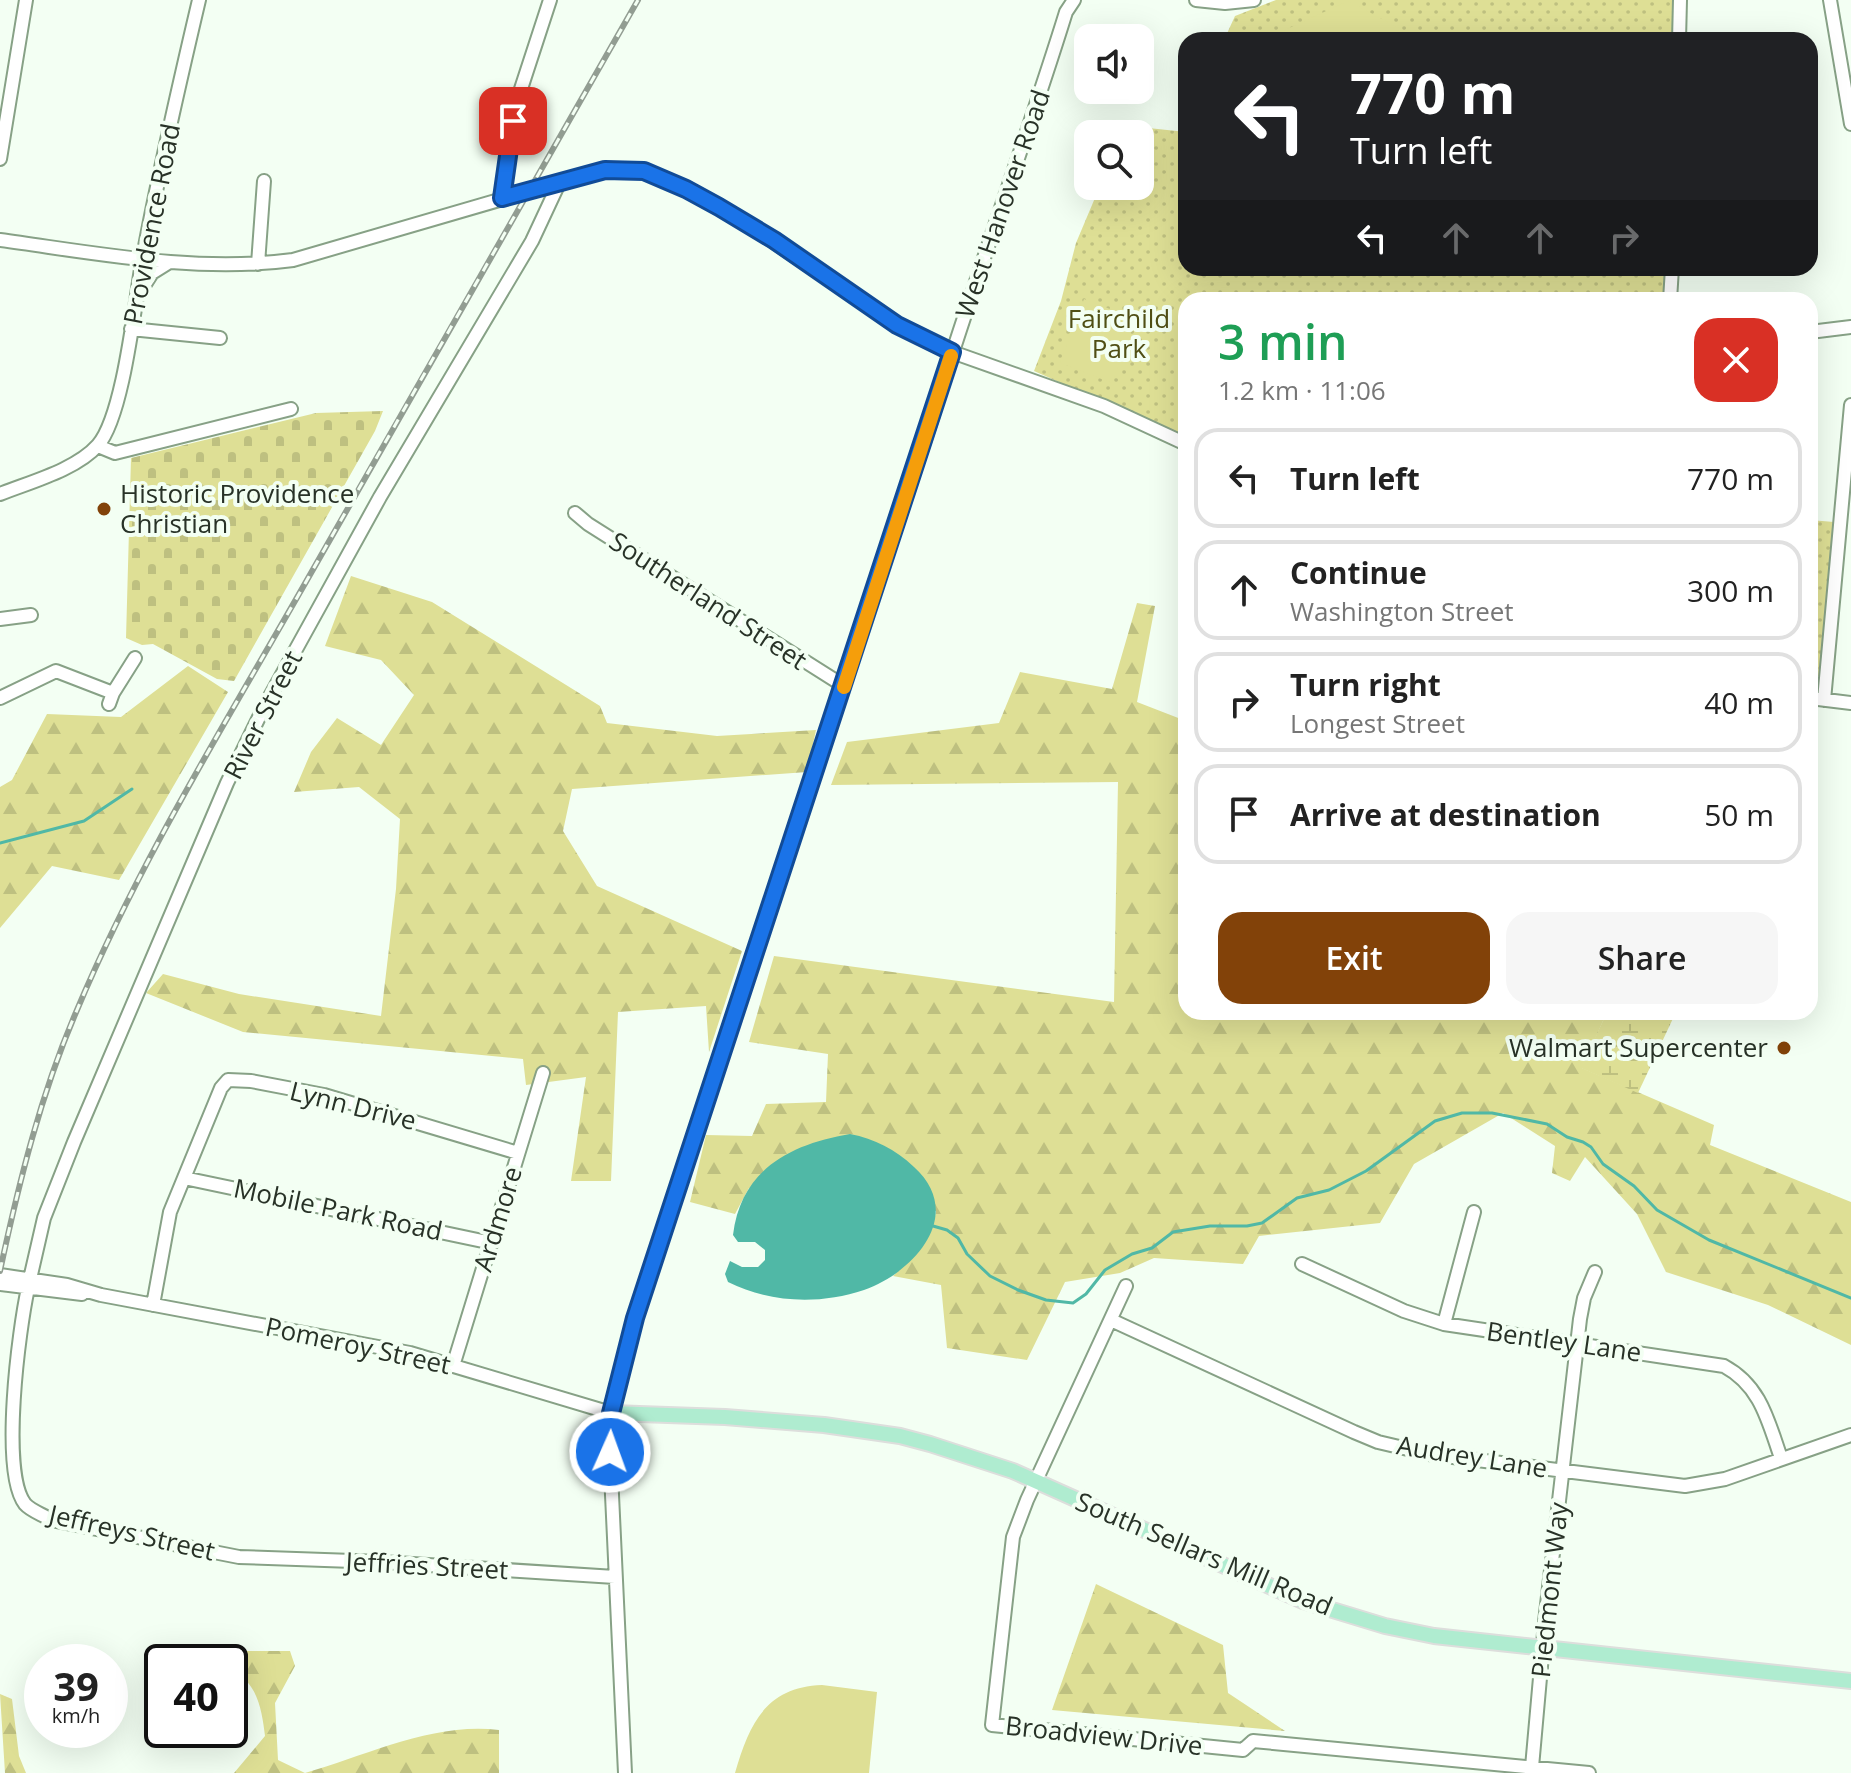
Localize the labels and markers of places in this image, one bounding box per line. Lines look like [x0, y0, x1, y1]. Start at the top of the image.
pin [479, 87, 547, 155]
place label: Historic Providence Christian [120, 475, 354, 541]
marker: Historic Providence Christian [95, 500, 113, 518]
place label: Walmart Supercenter [1509, 1029, 1768, 1065]
marker: Walmart Supercenter [1775, 1039, 1793, 1057]

